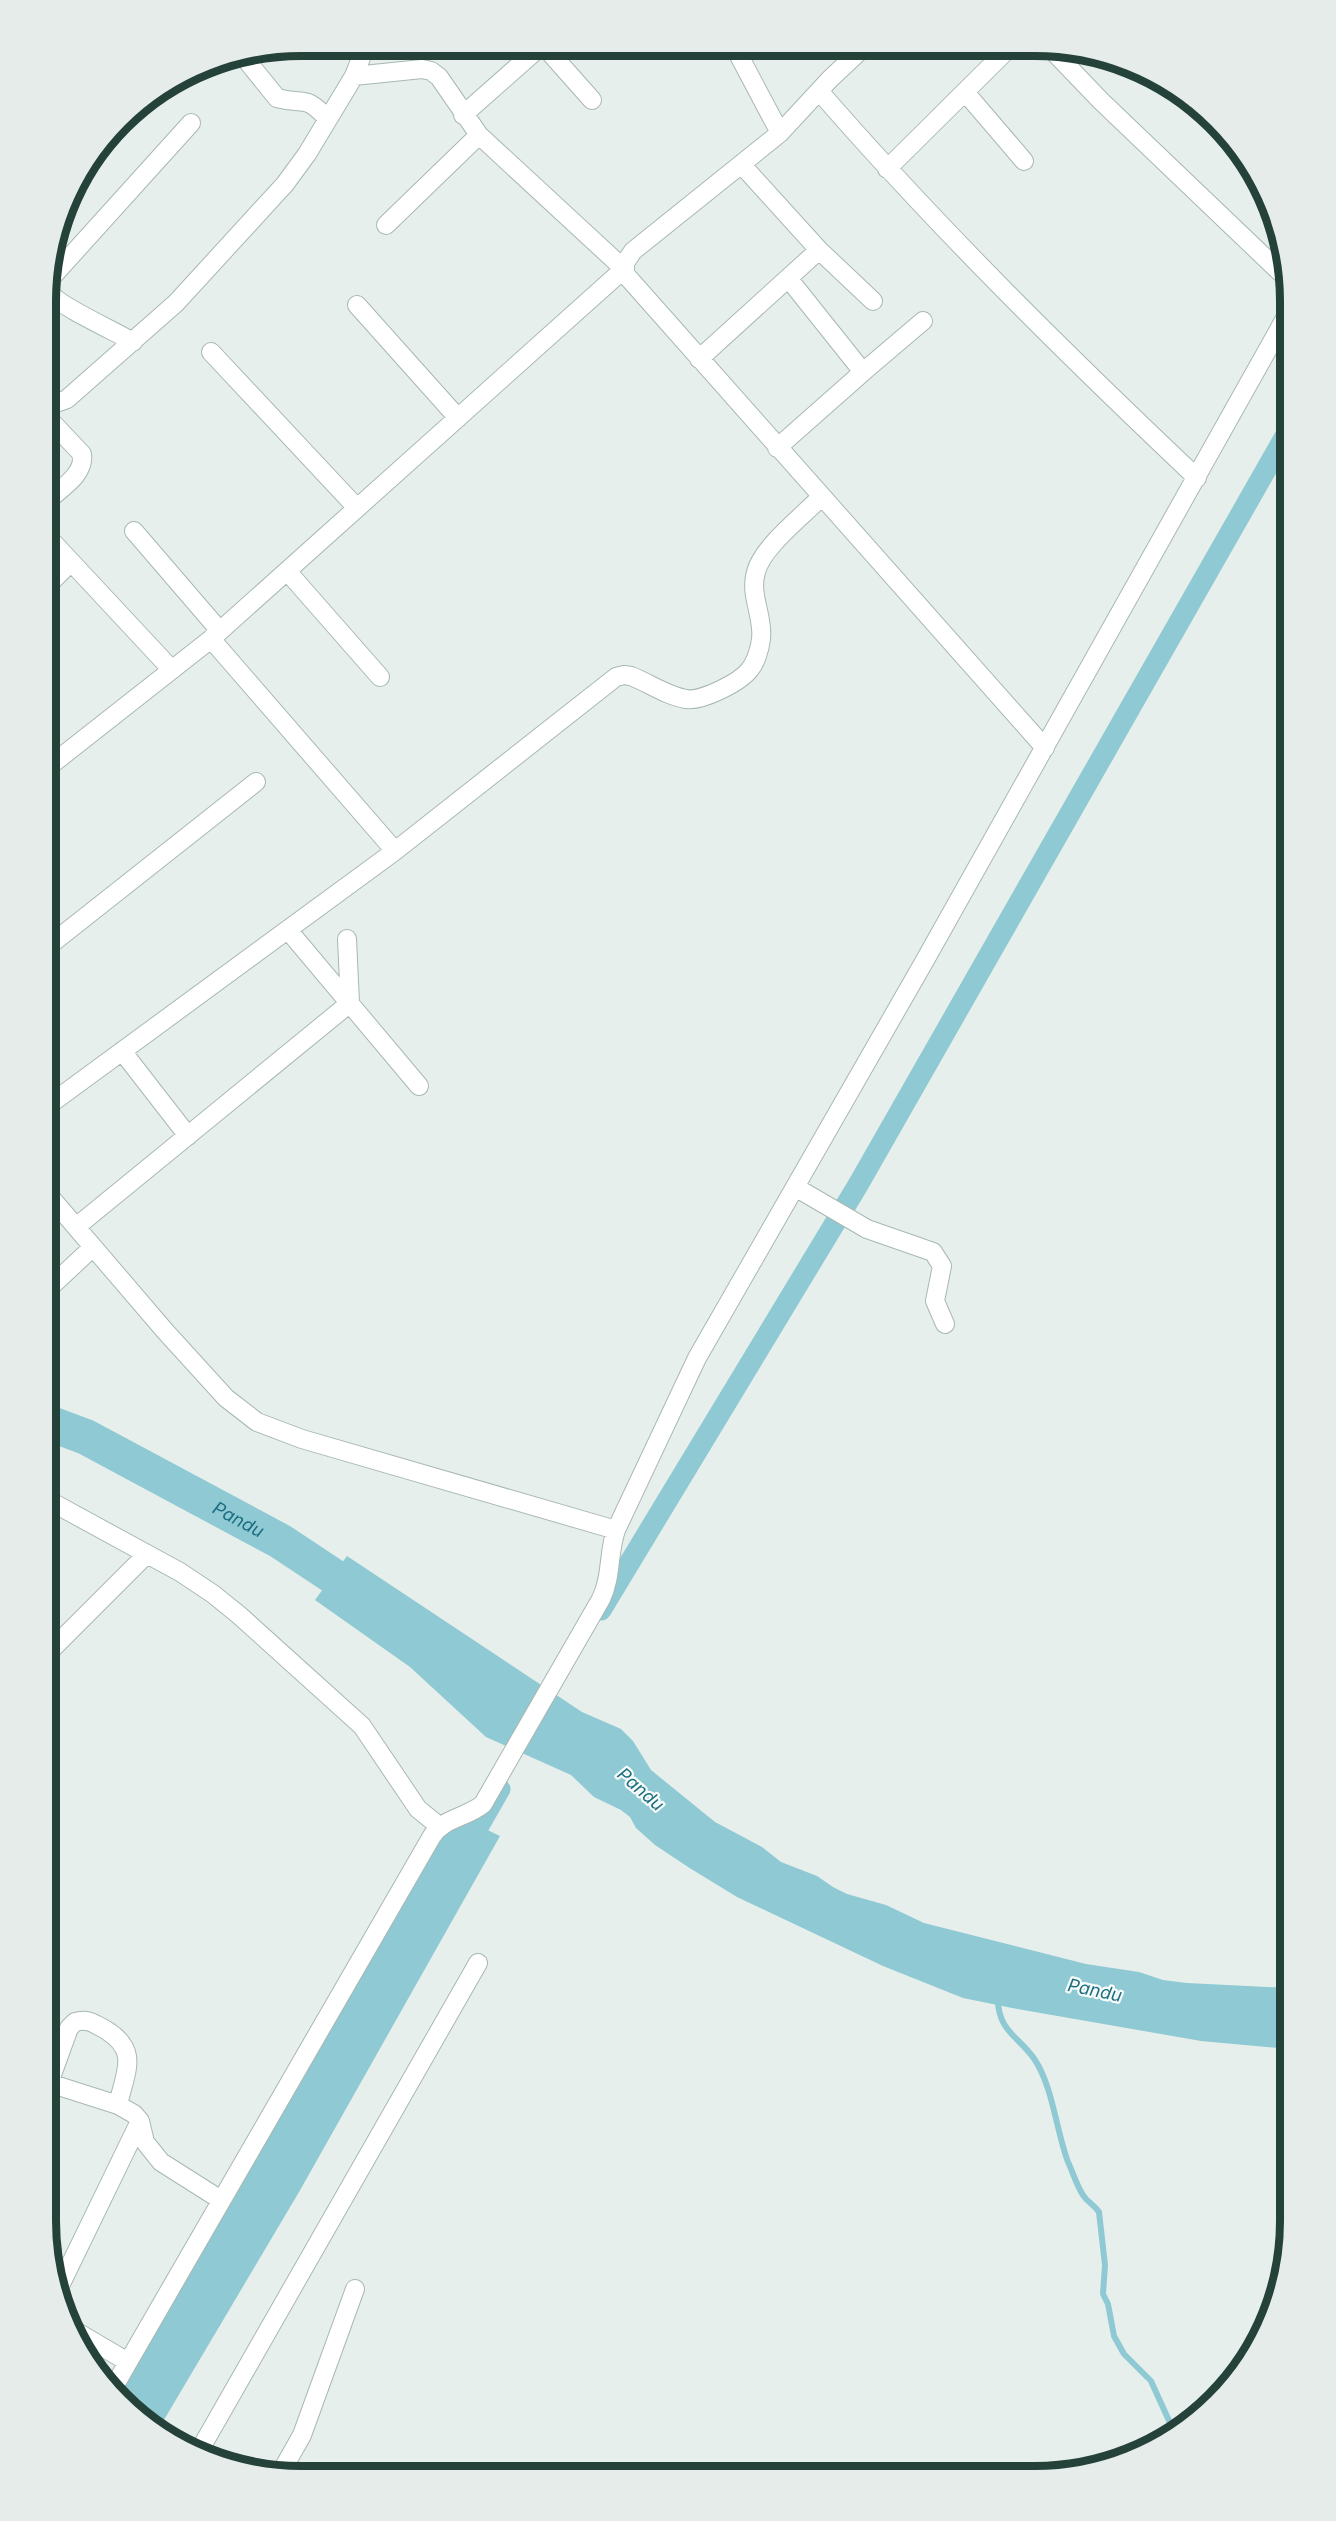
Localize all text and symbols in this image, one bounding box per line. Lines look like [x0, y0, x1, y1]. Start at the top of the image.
water label: Pandu [210, 1497, 268, 1541]
water label: Pandu [613, 1763, 669, 1815]
water label: Pandu [1066, 1974, 1124, 2006]

